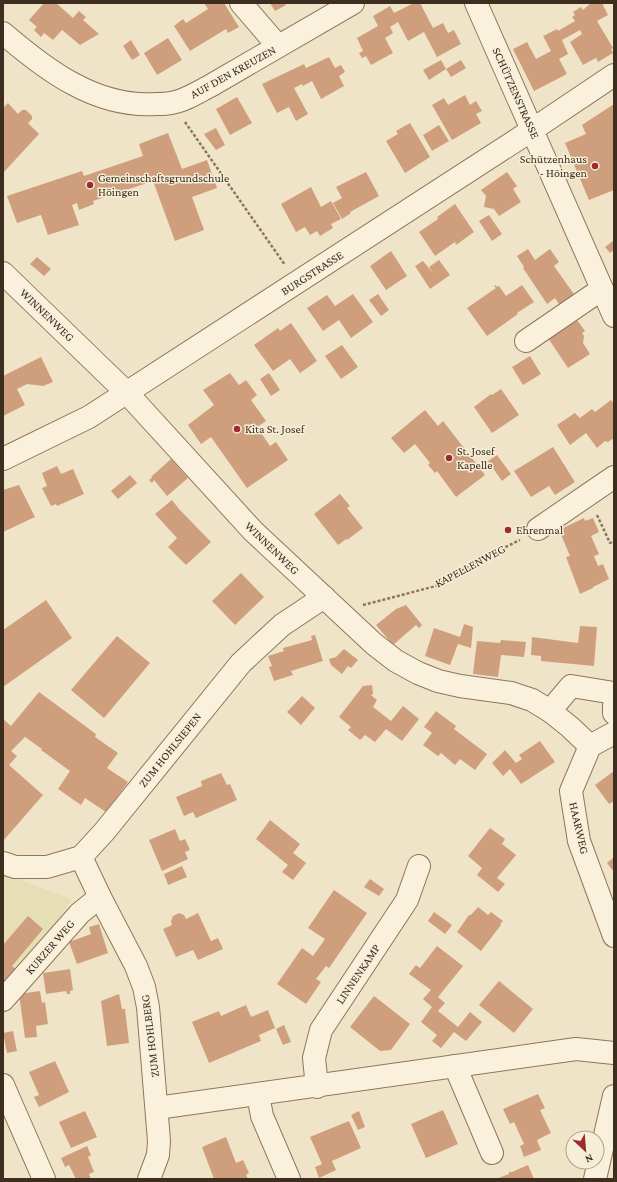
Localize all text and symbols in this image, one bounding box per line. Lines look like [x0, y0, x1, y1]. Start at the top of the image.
street label: AUF DEN KREUZEN [188, 43, 278, 101]
street label: SCHÜTZENSTRASSE [490, 45, 543, 141]
place label: Schützenhaus - Höingen [520, 152, 588, 180]
marker: Schützenhaus - Höingen [590, 161, 600, 171]
place label: Gemeinschaftsgrundschule Höingen [98, 171, 229, 199]
marker: Gemeinschaftsgrundschule Höingen [85, 180, 95, 190]
street label: BURGSTRASSE [278, 247, 346, 298]
street label: WINNENWEG [17, 286, 77, 345]
place label: Kita St. Josef [245, 422, 306, 436]
marker: Kita St. Josef [232, 424, 242, 434]
place label: St. Josef Kapelle [457, 444, 496, 472]
marker: St. Josef Kapelle [444, 453, 454, 463]
street label: WINNENWEG [242, 519, 302, 578]
place label: Ehrenmal [516, 523, 563, 537]
marker: Ehrenmal [503, 525, 513, 535]
street label: KAPELLENWEG [433, 541, 508, 590]
street label: ZUM HOHLSIEPEN [136, 710, 204, 790]
street label: HAARWEG [566, 801, 592, 856]
street label: KURZER WEG [22, 917, 78, 977]
street label: LINNENKAMP [333, 941, 383, 1007]
street label: ZUM HOHLBERG [138, 993, 162, 1078]
north arrow [565, 1130, 605, 1170]
text: N [583, 1152, 595, 1166]

